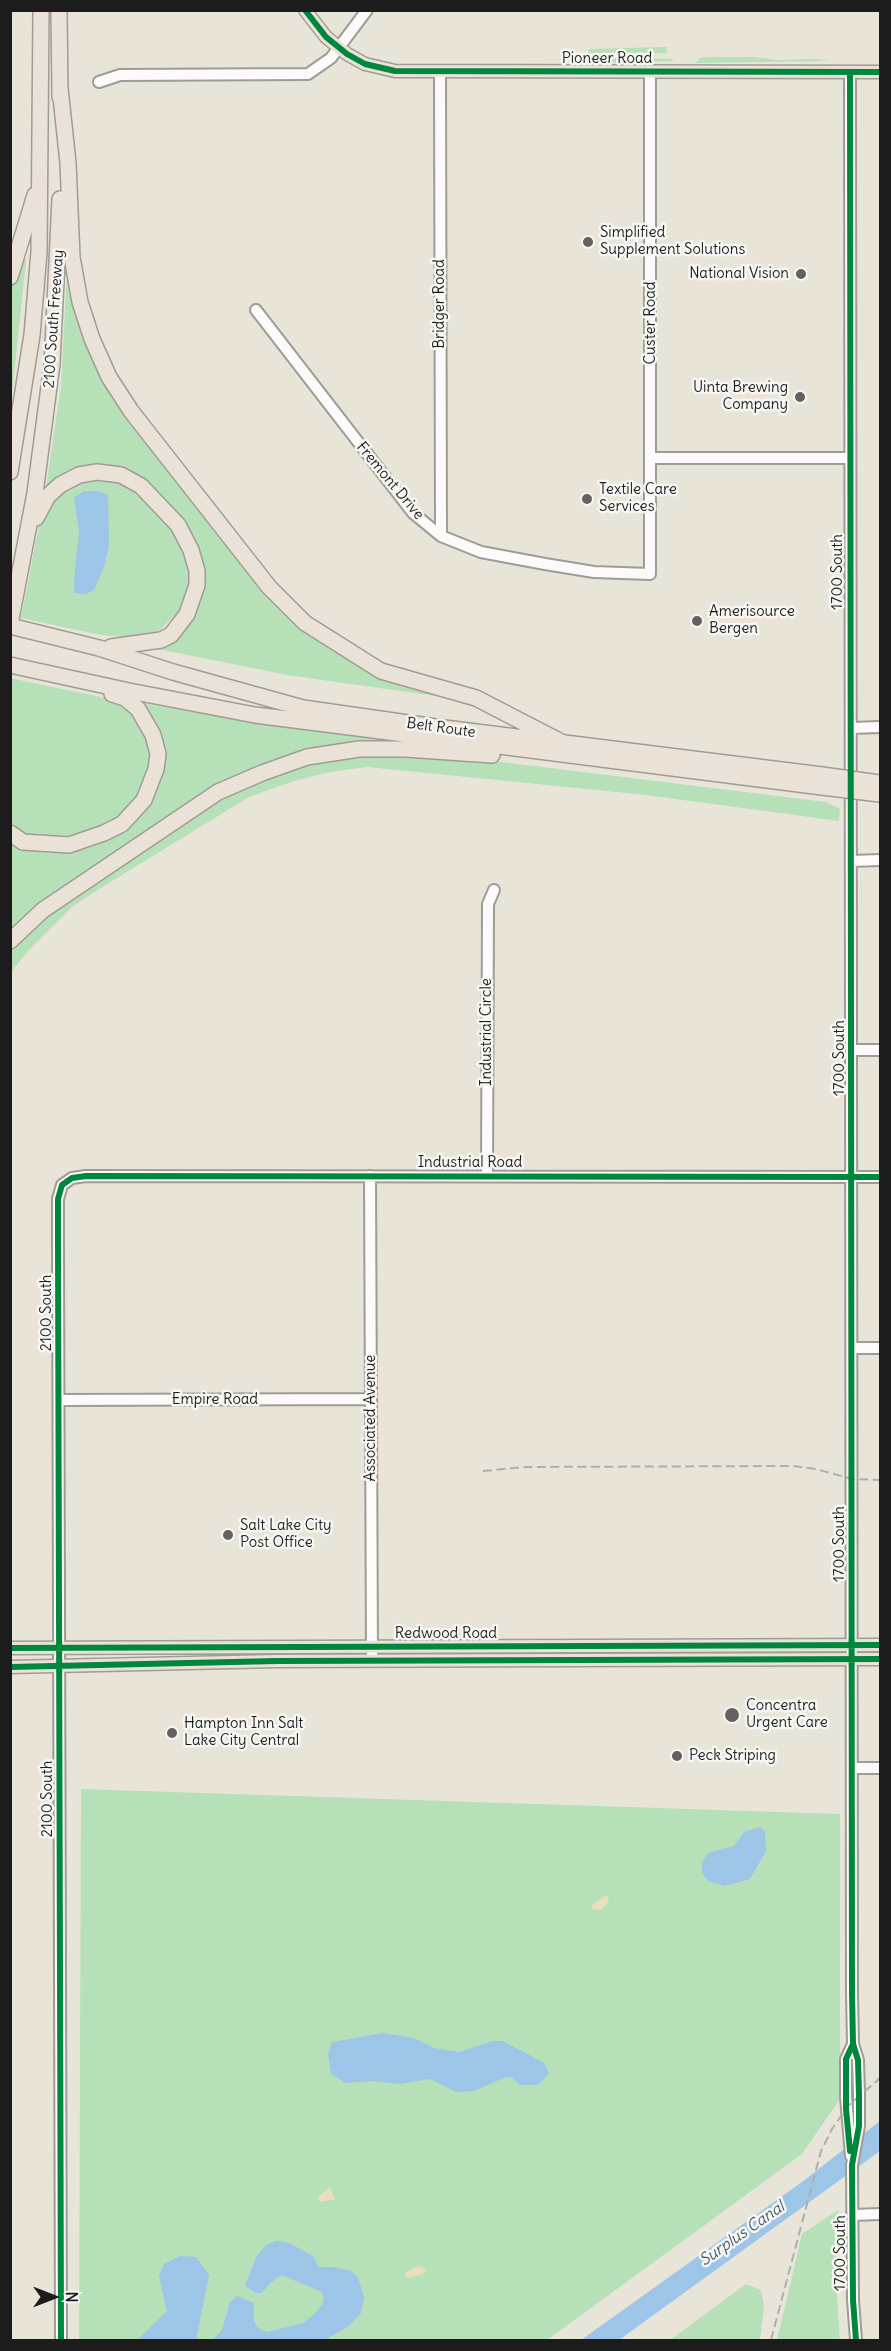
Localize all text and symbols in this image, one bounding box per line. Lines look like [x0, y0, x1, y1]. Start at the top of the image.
street label: Pioneer Road [562, 50, 652, 68]
place label: Simplified Supplement Solutions [600, 224, 745, 259]
marker: Simplified Supplement Solutions [581, 235, 595, 249]
street label: 2100 South Freeway [40, 249, 68, 389]
street label: Bridger Road [431, 259, 449, 349]
place label: National Vision [689, 265, 789, 283]
marker: National Vision [794, 267, 808, 281]
street label: Custer Road [642, 281, 660, 365]
place label: Uinta Brewing Company [693, 379, 788, 414]
marker: Uinta Brewing Company [793, 390, 807, 404]
street label: Fremont Drive [352, 439, 428, 523]
place label: Textile Care Services [599, 481, 677, 516]
marker: Textile Care Services [580, 492, 594, 506]
street label: 1700 South [829, 534, 847, 610]
place label: Amerisource Bergen [709, 603, 795, 638]
marker: Amerisource Bergen [690, 614, 704, 628]
street label: Belt Route [405, 714, 477, 742]
street label: Industrial Circle [478, 978, 496, 1086]
street label: 1700 South [831, 1020, 849, 1096]
street label: Industrial Road [418, 1154, 522, 1172]
street label: 2100 South [38, 1275, 56, 1351]
street label: Associated Avenue [362, 1355, 380, 1481]
street label: Empire Road [172, 1391, 258, 1409]
street label: 1700 South [831, 1506, 849, 1582]
place label: Salt Lake City Post Office [240, 1517, 331, 1552]
marker: Salt Lake City Post Office [221, 1528, 235, 1542]
street label: Redwood Road [395, 1625, 497, 1643]
place label: Concentra Urgent Care [746, 1697, 828, 1732]
marker: Concentra Urgent Care [723, 1706, 741, 1724]
place label: Hampton Inn Salt Lake City Central [184, 1715, 303, 1750]
marker: Hampton Inn Salt Lake City Central [165, 1726, 179, 1740]
place label: Peck Striping [689, 1747, 776, 1765]
marker: Peck Striping [670, 1749, 684, 1763]
street label: 2100 South [39, 1761, 57, 1837]
water label: Surplus Canal [696, 2198, 788, 2270]
street label: 1700 South [832, 2215, 850, 2291]
north arrow [24, 2267, 84, 2327]
text: N [62, 2291, 82, 2303]

